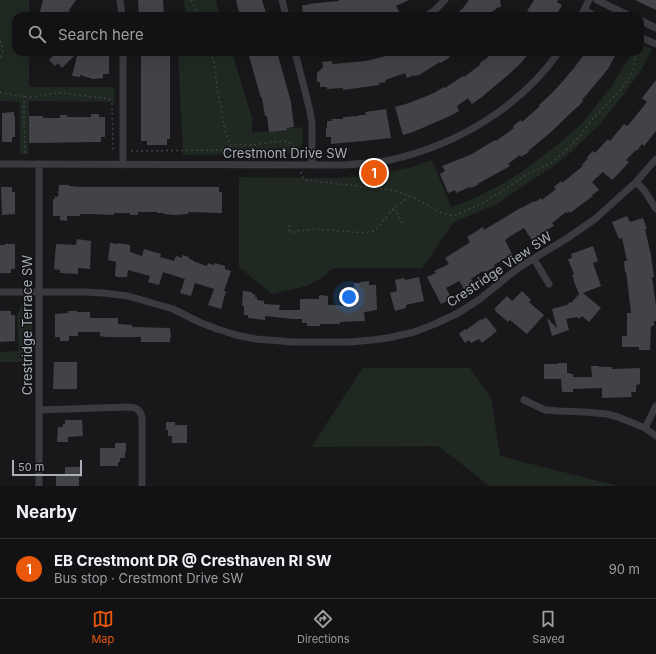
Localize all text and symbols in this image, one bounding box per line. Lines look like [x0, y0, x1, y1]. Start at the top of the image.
search box [12, 12, 644, 56]
icon: search [26, 23, 48, 45]
text: Search here [58, 25, 144, 44]
street label: Crestmont Drive SW [223, 145, 348, 161]
pin: 1 [361, 158, 387, 188]
street label: Crestridge View SW [443, 228, 555, 310]
street label: Crestridge Terrace SW [19, 255, 35, 395]
your location [339, 287, 359, 307]
scale bar [12, 458, 82, 477]
text: 50 m [18, 460, 44, 474]
text: Nearby [16, 502, 77, 522]
text: EB Crestmont DR @ Cresthaven RI SW [54, 551, 332, 570]
text: 1 [26, 561, 32, 577]
text: 90 m [609, 561, 640, 577]
text: Bus stop · Crestmont Drive SW [54, 570, 243, 586]
tab: Map [91, 608, 114, 646]
tab: Directions [297, 608, 350, 646]
tab: Saved [532, 608, 565, 646]

